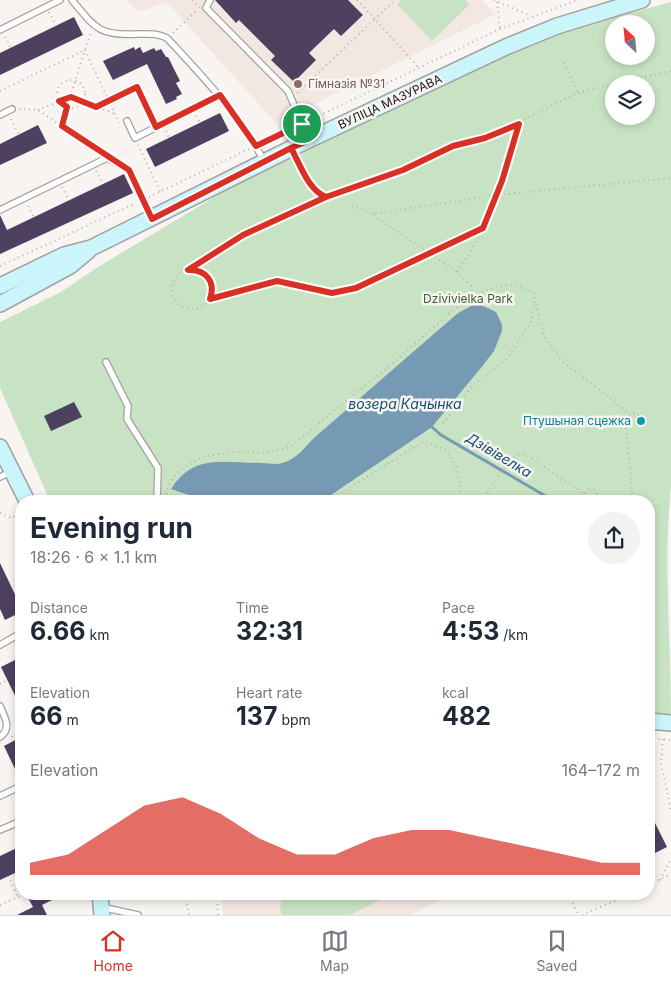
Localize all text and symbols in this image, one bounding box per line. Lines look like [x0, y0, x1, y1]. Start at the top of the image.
north arrow [605, 15, 655, 65]
map controls [605, 15, 655, 125]
street label: ВУЛІЦА МАЗУРАВА [335, 71, 444, 132]
button: layers [605, 75, 655, 125]
place label: Гімназія №31 [308, 76, 385, 91]
marker: Гімназія №31 [292, 78, 304, 90]
pin [281, 103, 323, 145]
icon: arrive [288, 110, 316, 138]
park label: Dzivivielka Park [423, 291, 513, 306]
water label: возера Качынка [348, 395, 462, 412]
place label: Птушыная сцежка [523, 413, 631, 428]
marker: Птушыная сцежка [635, 415, 647, 427]
water label: Дзівівелка [463, 428, 535, 481]
text: Evening run [30, 511, 193, 545]
button: share [588, 512, 640, 564]
text: 18:26 · 6 × 1.1 km [30, 547, 157, 567]
text: Distance [30, 599, 88, 616]
text: Time [236, 599, 269, 616]
text: Pace [442, 599, 475, 616]
text: 6.66 [30, 616, 86, 646]
text: 32:31 [236, 616, 303, 646]
text: 4:53 [442, 616, 499, 646]
text: km [86, 626, 109, 643]
text: /km [499, 626, 528, 643]
text: Elevation [30, 684, 90, 701]
text: Heart rate [236, 684, 302, 701]
text: kcal [442, 684, 469, 701]
text: 66 [30, 701, 62, 731]
text: 137 [236, 701, 277, 731]
text: 482 [442, 701, 491, 731]
text: m [62, 711, 79, 728]
text: bpm [277, 711, 311, 728]
text: Elevation [30, 760, 99, 780]
text: 164–172 m [561, 760, 640, 780]
tab: Home [94, 927, 133, 974]
tab: Map [320, 927, 349, 974]
tab: Saved [536, 927, 577, 974]

